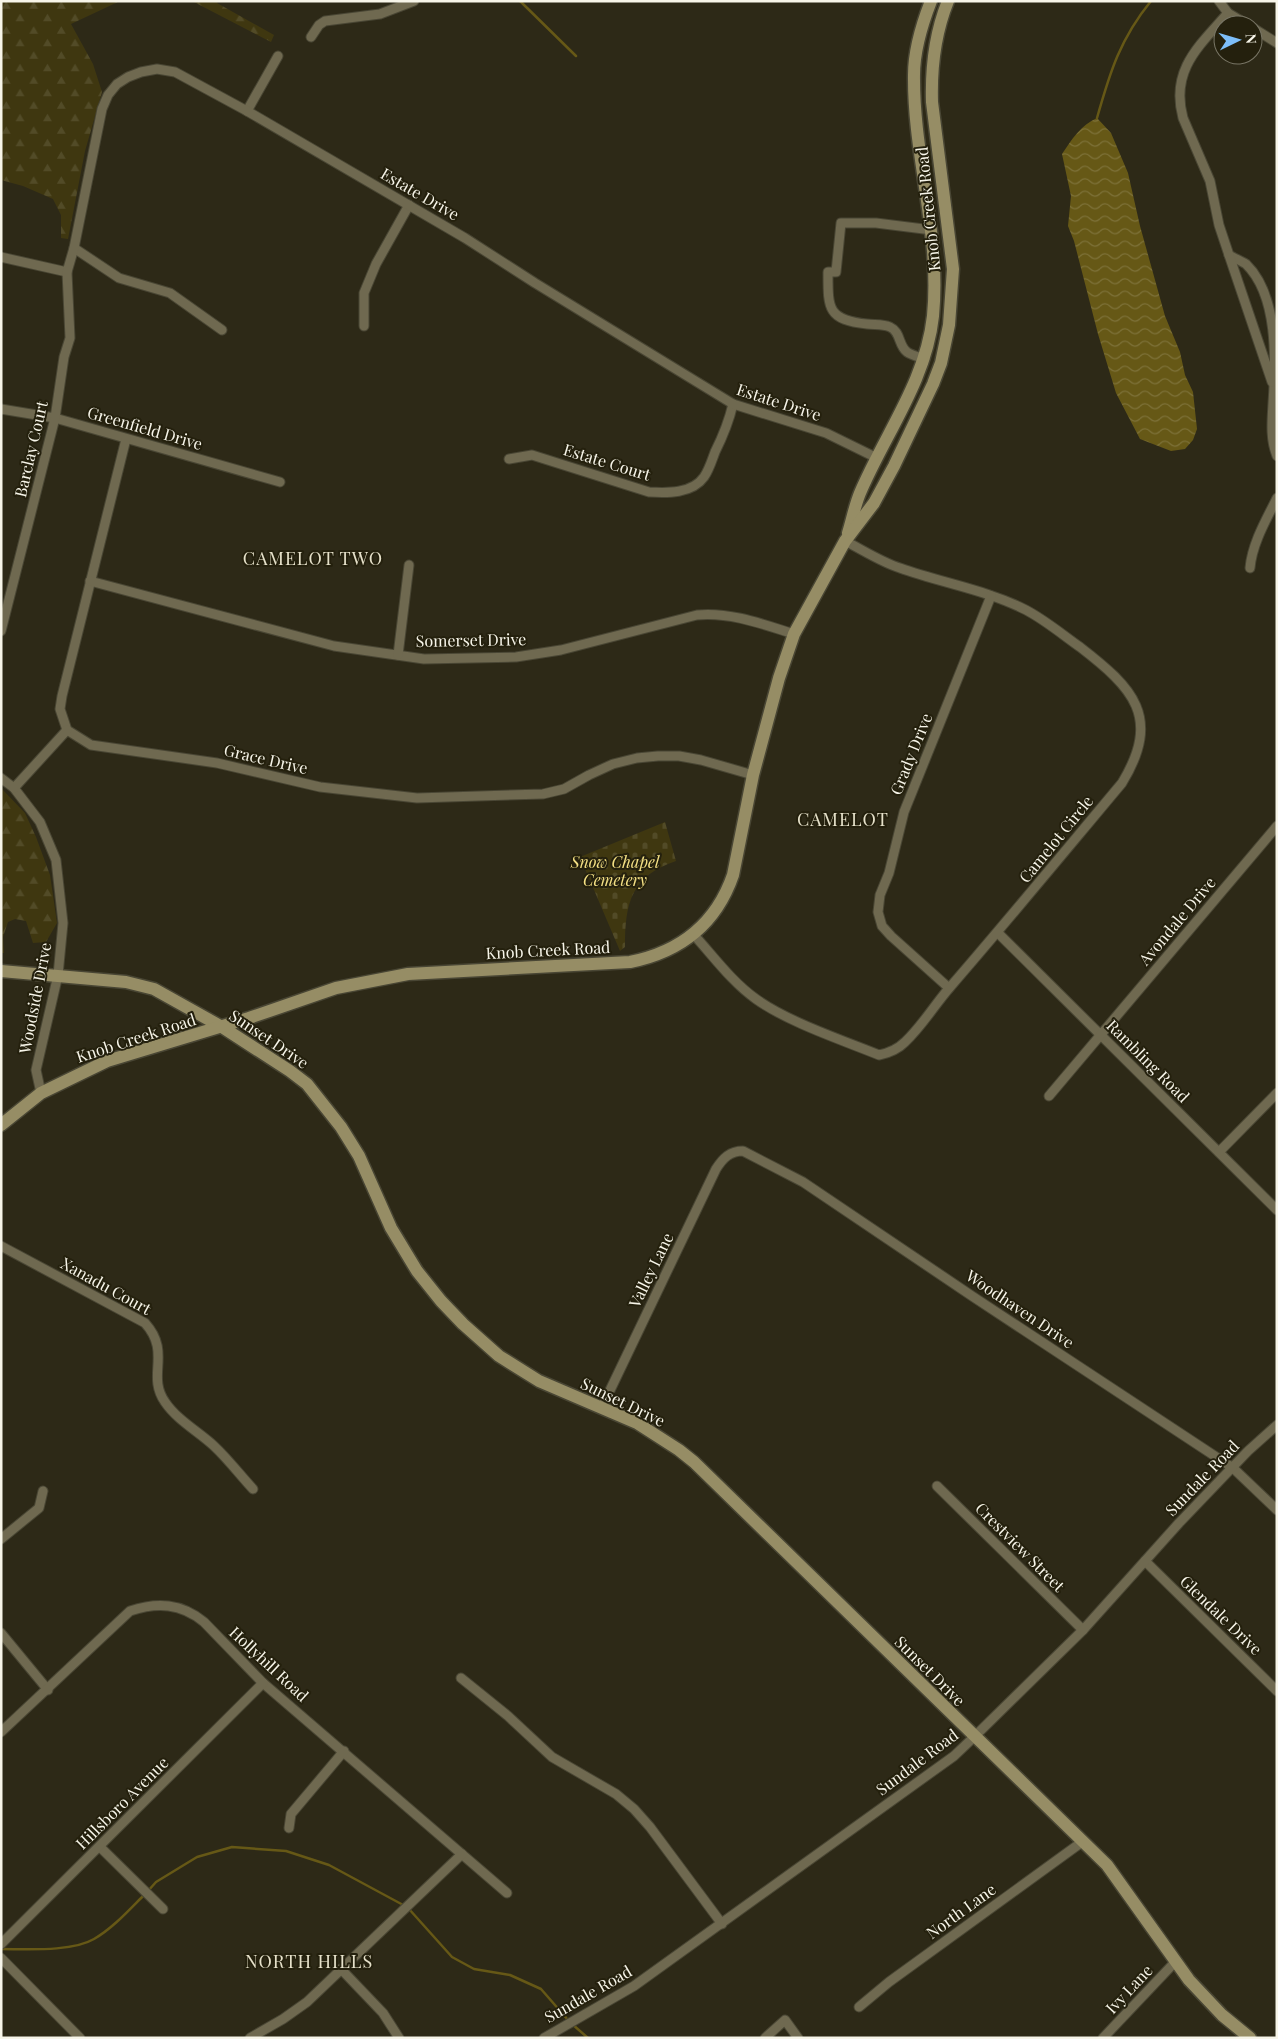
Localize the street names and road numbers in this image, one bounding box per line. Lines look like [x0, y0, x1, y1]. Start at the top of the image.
street label: Knob Creek Road [911, 146, 944, 272]
street label: Estate Drive [377, 163, 463, 225]
street label: Estate Drive [734, 378, 824, 425]
street label: Barclay Court [9, 398, 52, 499]
street label: Greenfield Drive [85, 401, 205, 454]
street label: Estate Court [561, 438, 654, 485]
street label: Somerset Drive [416, 628, 526, 651]
street label: Grady Drive [885, 710, 936, 798]
street label: Grace Drive [222, 739, 310, 778]
street label: Camelot Circle [1014, 791, 1097, 887]
street label: Avondale Drive [1133, 872, 1220, 970]
street label: Knob Creek Road [485, 936, 611, 963]
street label: Woodside Drive [13, 941, 56, 1056]
street label: Sunset Drive [226, 1004, 313, 1073]
street label: Knob Creek Road [73, 1008, 198, 1067]
street label: Rambling Road [1102, 1015, 1194, 1107]
street label: Valley Lane [623, 1229, 678, 1312]
street label: Xanadu Court [57, 1252, 155, 1319]
street label: Woodhaven Drive [961, 1264, 1078, 1353]
street label: Sunset Drive [578, 1372, 669, 1431]
street label: Sundale Road [1160, 1435, 1243, 1520]
street label: Crestview Street [971, 1497, 1070, 1596]
street label: Glendale Drive [1176, 1570, 1267, 1659]
street label: Hollyhill Road [225, 1622, 313, 1706]
street label: Sunset Drive [891, 1631, 970, 1710]
street label: Sundale Road [871, 1724, 962, 1799]
street label: Hillsboro Avenue [71, 1752, 172, 1853]
street label: North Lane [922, 1878, 1000, 1943]
street label: Sundale Road [540, 1960, 635, 2027]
street label: Ivy Lane [1101, 1960, 1157, 2018]

